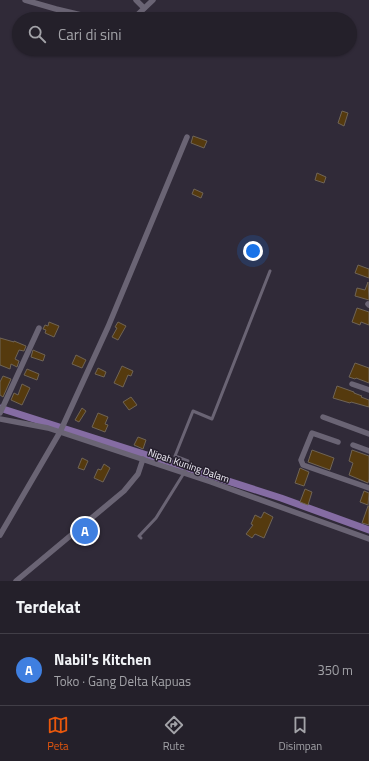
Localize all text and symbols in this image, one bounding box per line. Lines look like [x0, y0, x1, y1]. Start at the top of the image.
search box [12, 12, 357, 56]
icon: search [26, 23, 48, 45]
text: Cari di sini [58, 23, 122, 46]
your location [243, 241, 263, 261]
street label: Nipah Kuning Dalam [146, 445, 232, 486]
pin: A [72, 516, 98, 546]
text: Terdekat [16, 594, 80, 620]
text: Nabil's Kitchen [54, 648, 151, 671]
text: A [25, 660, 33, 680]
text: 350 m [317, 660, 353, 680]
text: Toko · Gang Delta Kapuas [54, 671, 191, 691]
tab: Peta [47, 714, 69, 754]
tab: Rute [163, 714, 185, 754]
tab: Disimpan [279, 714, 322, 754]

